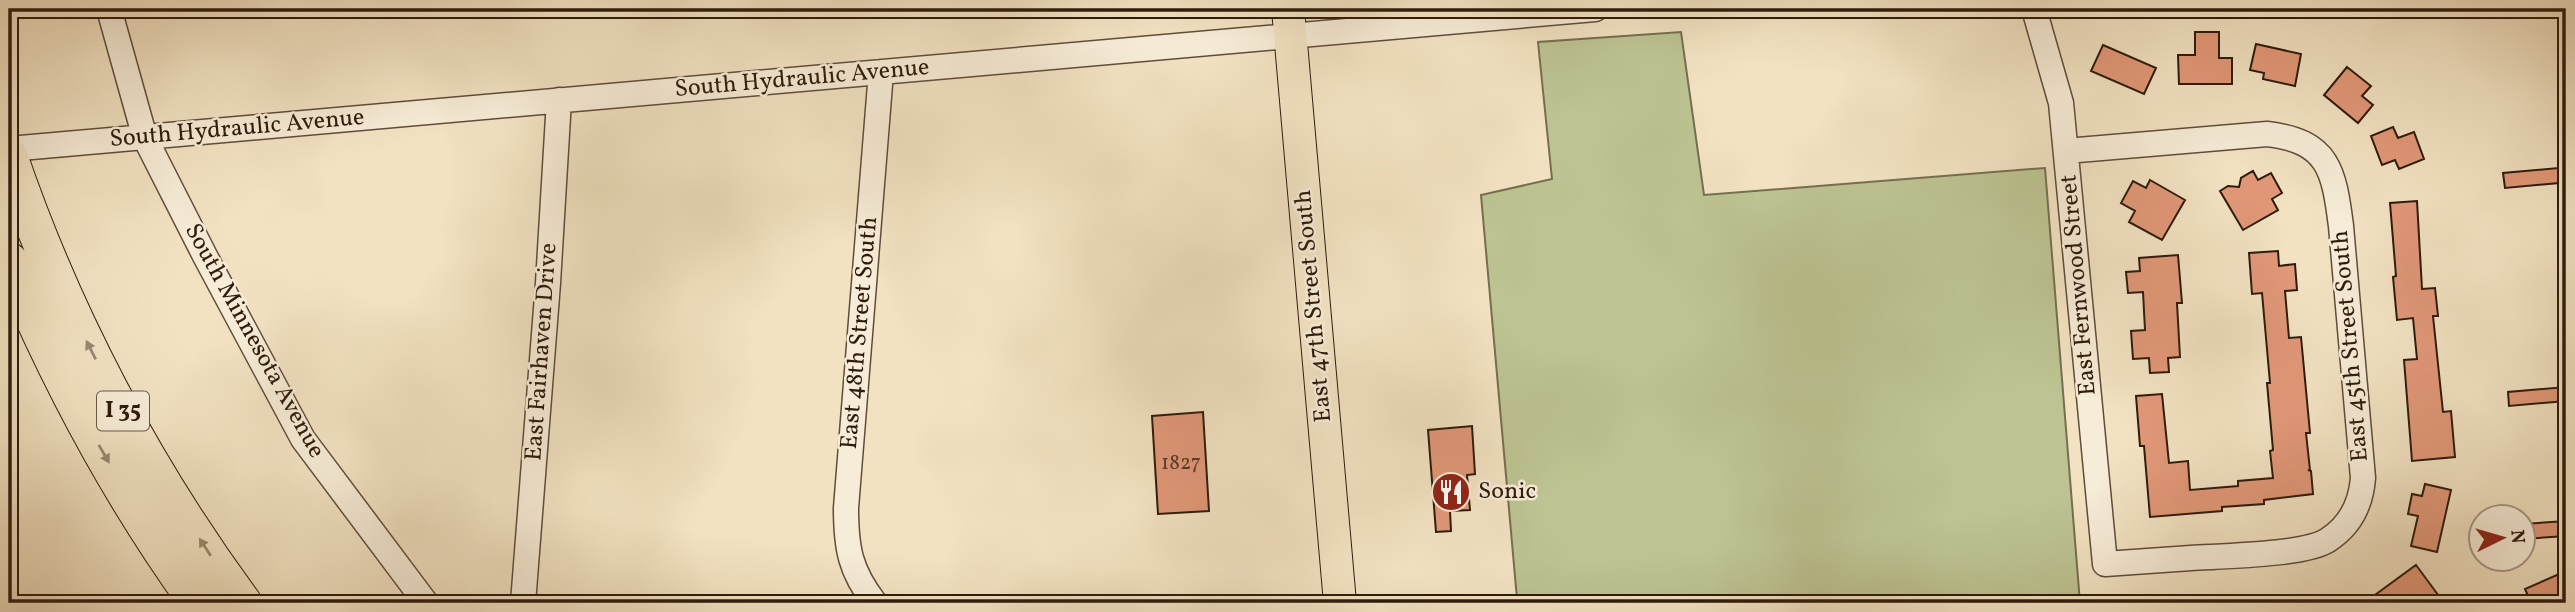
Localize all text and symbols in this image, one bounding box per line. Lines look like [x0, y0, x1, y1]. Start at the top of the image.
street label: South Hydraulic Avenue [673, 51, 931, 107]
street label: South Hydraulic Avenue [108, 101, 366, 157]
street label: East Fernwood Street [2052, 173, 2106, 397]
street label: East 47th Street South [1287, 188, 1341, 424]
street label: East 48th Street South [833, 215, 887, 451]
street label: South Minnesota Avenue [175, 218, 333, 464]
street label: East 45th Street South [2324, 229, 2378, 463]
street label: East Fairhaven Drive [517, 242, 567, 462]
one-way arrow [85, 340, 97, 360]
road number: I 35 [97, 392, 149, 430]
one-way arrow [98, 445, 110, 464]
house number: 1827 [1161, 449, 1201, 478]
restaurant icon: Sonic [1430, 471, 1472, 513]
place label: Sonic [1478, 475, 1536, 509]
north arrow [2466, 504, 2536, 574]
text: N [2503, 529, 2531, 545]
one-way arrow [198, 538, 212, 556]

